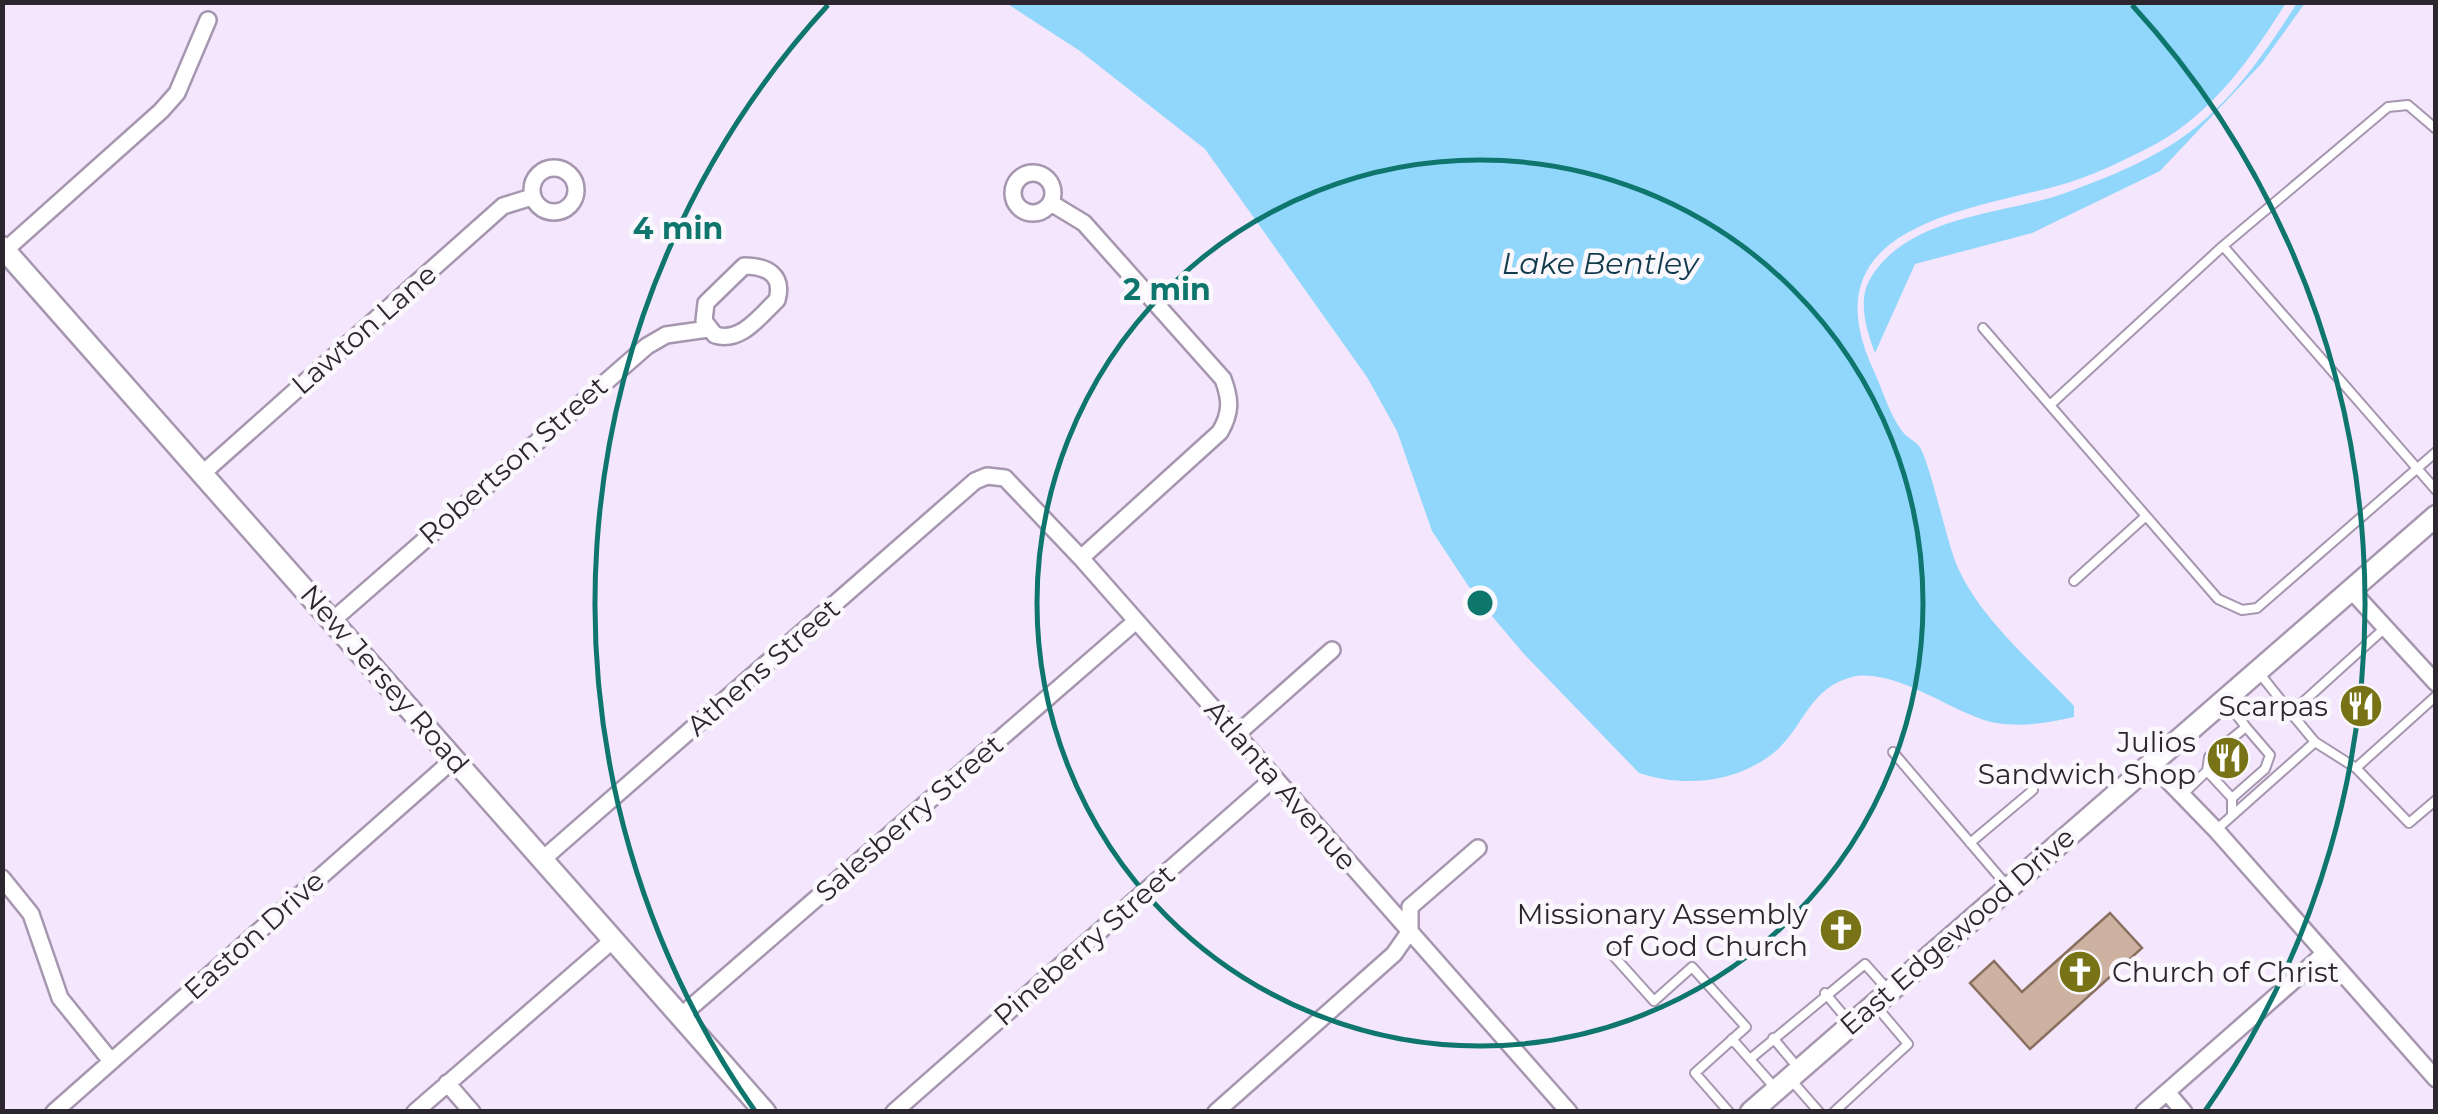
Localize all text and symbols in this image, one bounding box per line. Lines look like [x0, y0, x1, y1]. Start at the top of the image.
text: 4 min [633, 210, 723, 247]
water label: Lake Bentley [1502, 245, 1700, 282]
street label: Lawton Lane [285, 257, 443, 401]
text: 2 min [1123, 271, 1211, 308]
street label: Robertson Street [412, 369, 614, 551]
street label: New Jersey Road [294, 577, 476, 781]
centre of rings [1462, 585, 1498, 621]
street label: Athens Street [679, 591, 847, 743]
restaurant icon: Scarpas [2338, 683, 2384, 729]
place label: Scarpas [2218, 689, 2328, 723]
street label: Atlanta Avenue [1198, 693, 1364, 877]
place label: Julios Sandwich Shop [1978, 725, 2196, 791]
street label: Salesberry Street [808, 727, 1010, 909]
restaurant icon: Julios Sandwich Shop [2205, 735, 2251, 781]
street label: East Edgewood Drive [1833, 820, 2081, 1042]
street label: Pineberry Street [987, 857, 1181, 1033]
street label: Easton Drive [177, 863, 331, 1007]
place label: Missionary Assembly of God Church [1517, 897, 1809, 963]
church icon: Missionary Assembly of God Church [1818, 907, 1864, 953]
church icon: Church of Christ [2057, 949, 2103, 995]
place label: Church of Christ [2112, 955, 2339, 989]

